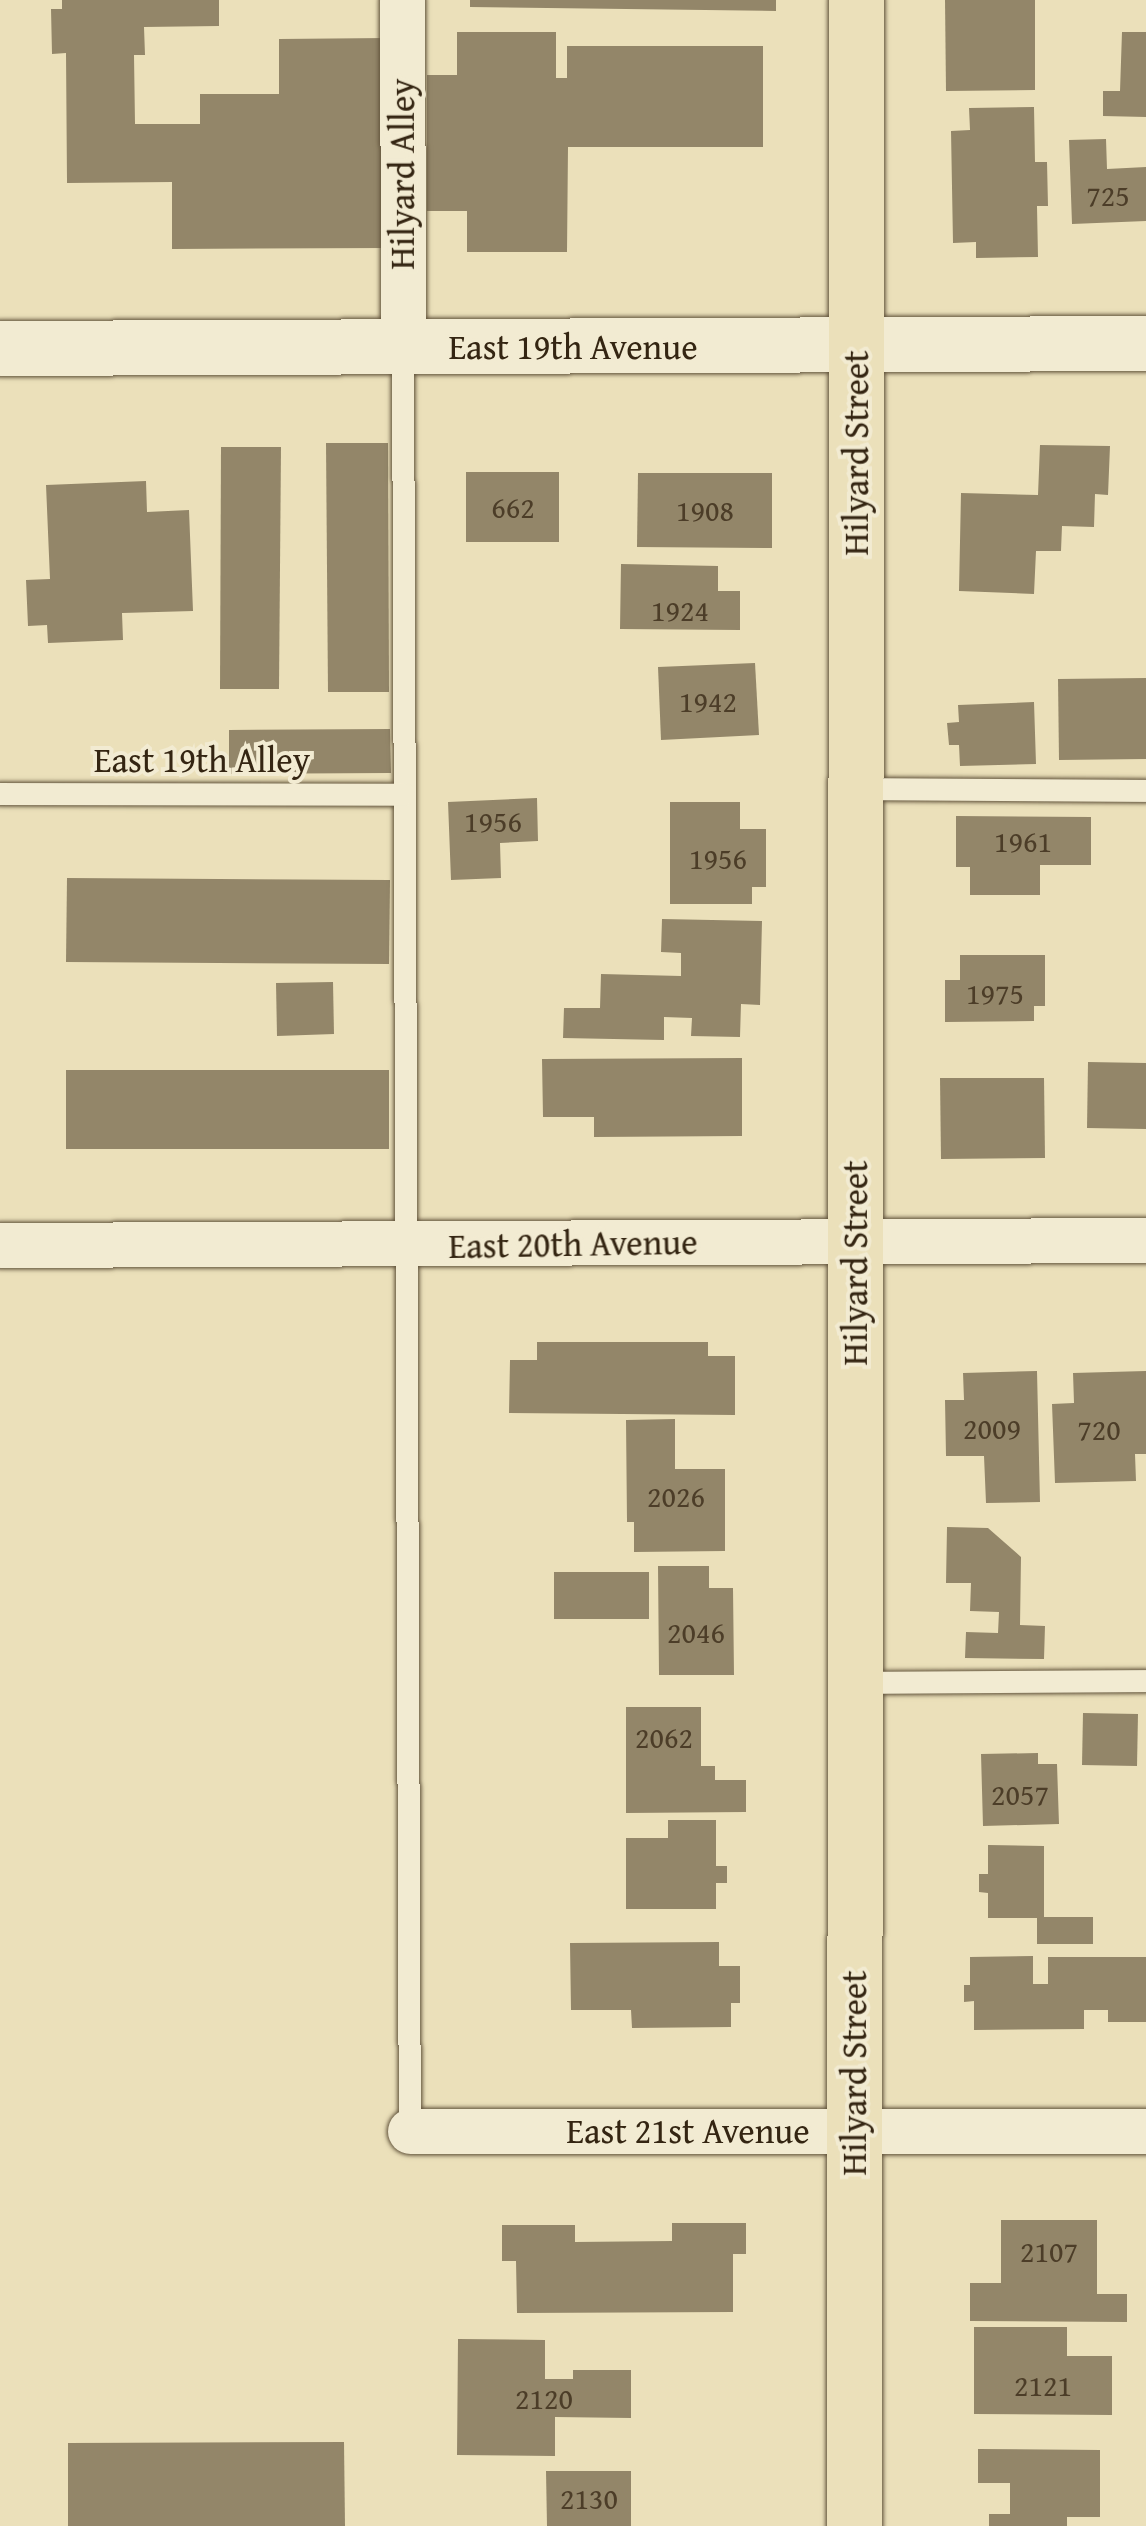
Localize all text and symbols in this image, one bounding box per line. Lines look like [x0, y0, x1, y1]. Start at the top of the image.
street label: Hilyard Alley [381, 78, 423, 270]
house number: 725 [1086, 177, 1130, 213]
street label: East 19th Avenue [448, 326, 698, 368]
street label: Hilyard Street [835, 350, 877, 556]
house number: 662 [491, 489, 535, 525]
house number: 1908 [676, 492, 734, 528]
house number: 1924 [651, 592, 709, 628]
house number: 1942 [679, 683, 737, 719]
street label: East 19th Alley [94, 739, 310, 781]
house number: 1956 [464, 803, 522, 839]
house number: 1961 [994, 823, 1052, 859]
house number: 1956 [689, 840, 747, 876]
house number: 1975 [966, 975, 1024, 1011]
street label: Hilyard Street [834, 1160, 876, 1366]
street label: East 20th Avenue [448, 1221, 698, 1267]
house number: 2009 [963, 1410, 1021, 1446]
house number: 720 [1077, 1411, 1121, 1447]
house number: 2026 [647, 1478, 705, 1514]
house number: 2046 [667, 1614, 725, 1650]
house number: 2062 [635, 1719, 693, 1755]
house number: 2057 [991, 1776, 1049, 1812]
street label: Hilyard Street [833, 1970, 875, 2176]
street label: East 21st Avenue [566, 2110, 810, 2152]
house number: 2107 [1020, 2233, 1078, 2269]
house number: 2121 [1014, 2367, 1072, 2403]
house number: 2120 [515, 2380, 573, 2416]
house number: 2130 [560, 2480, 618, 2516]

